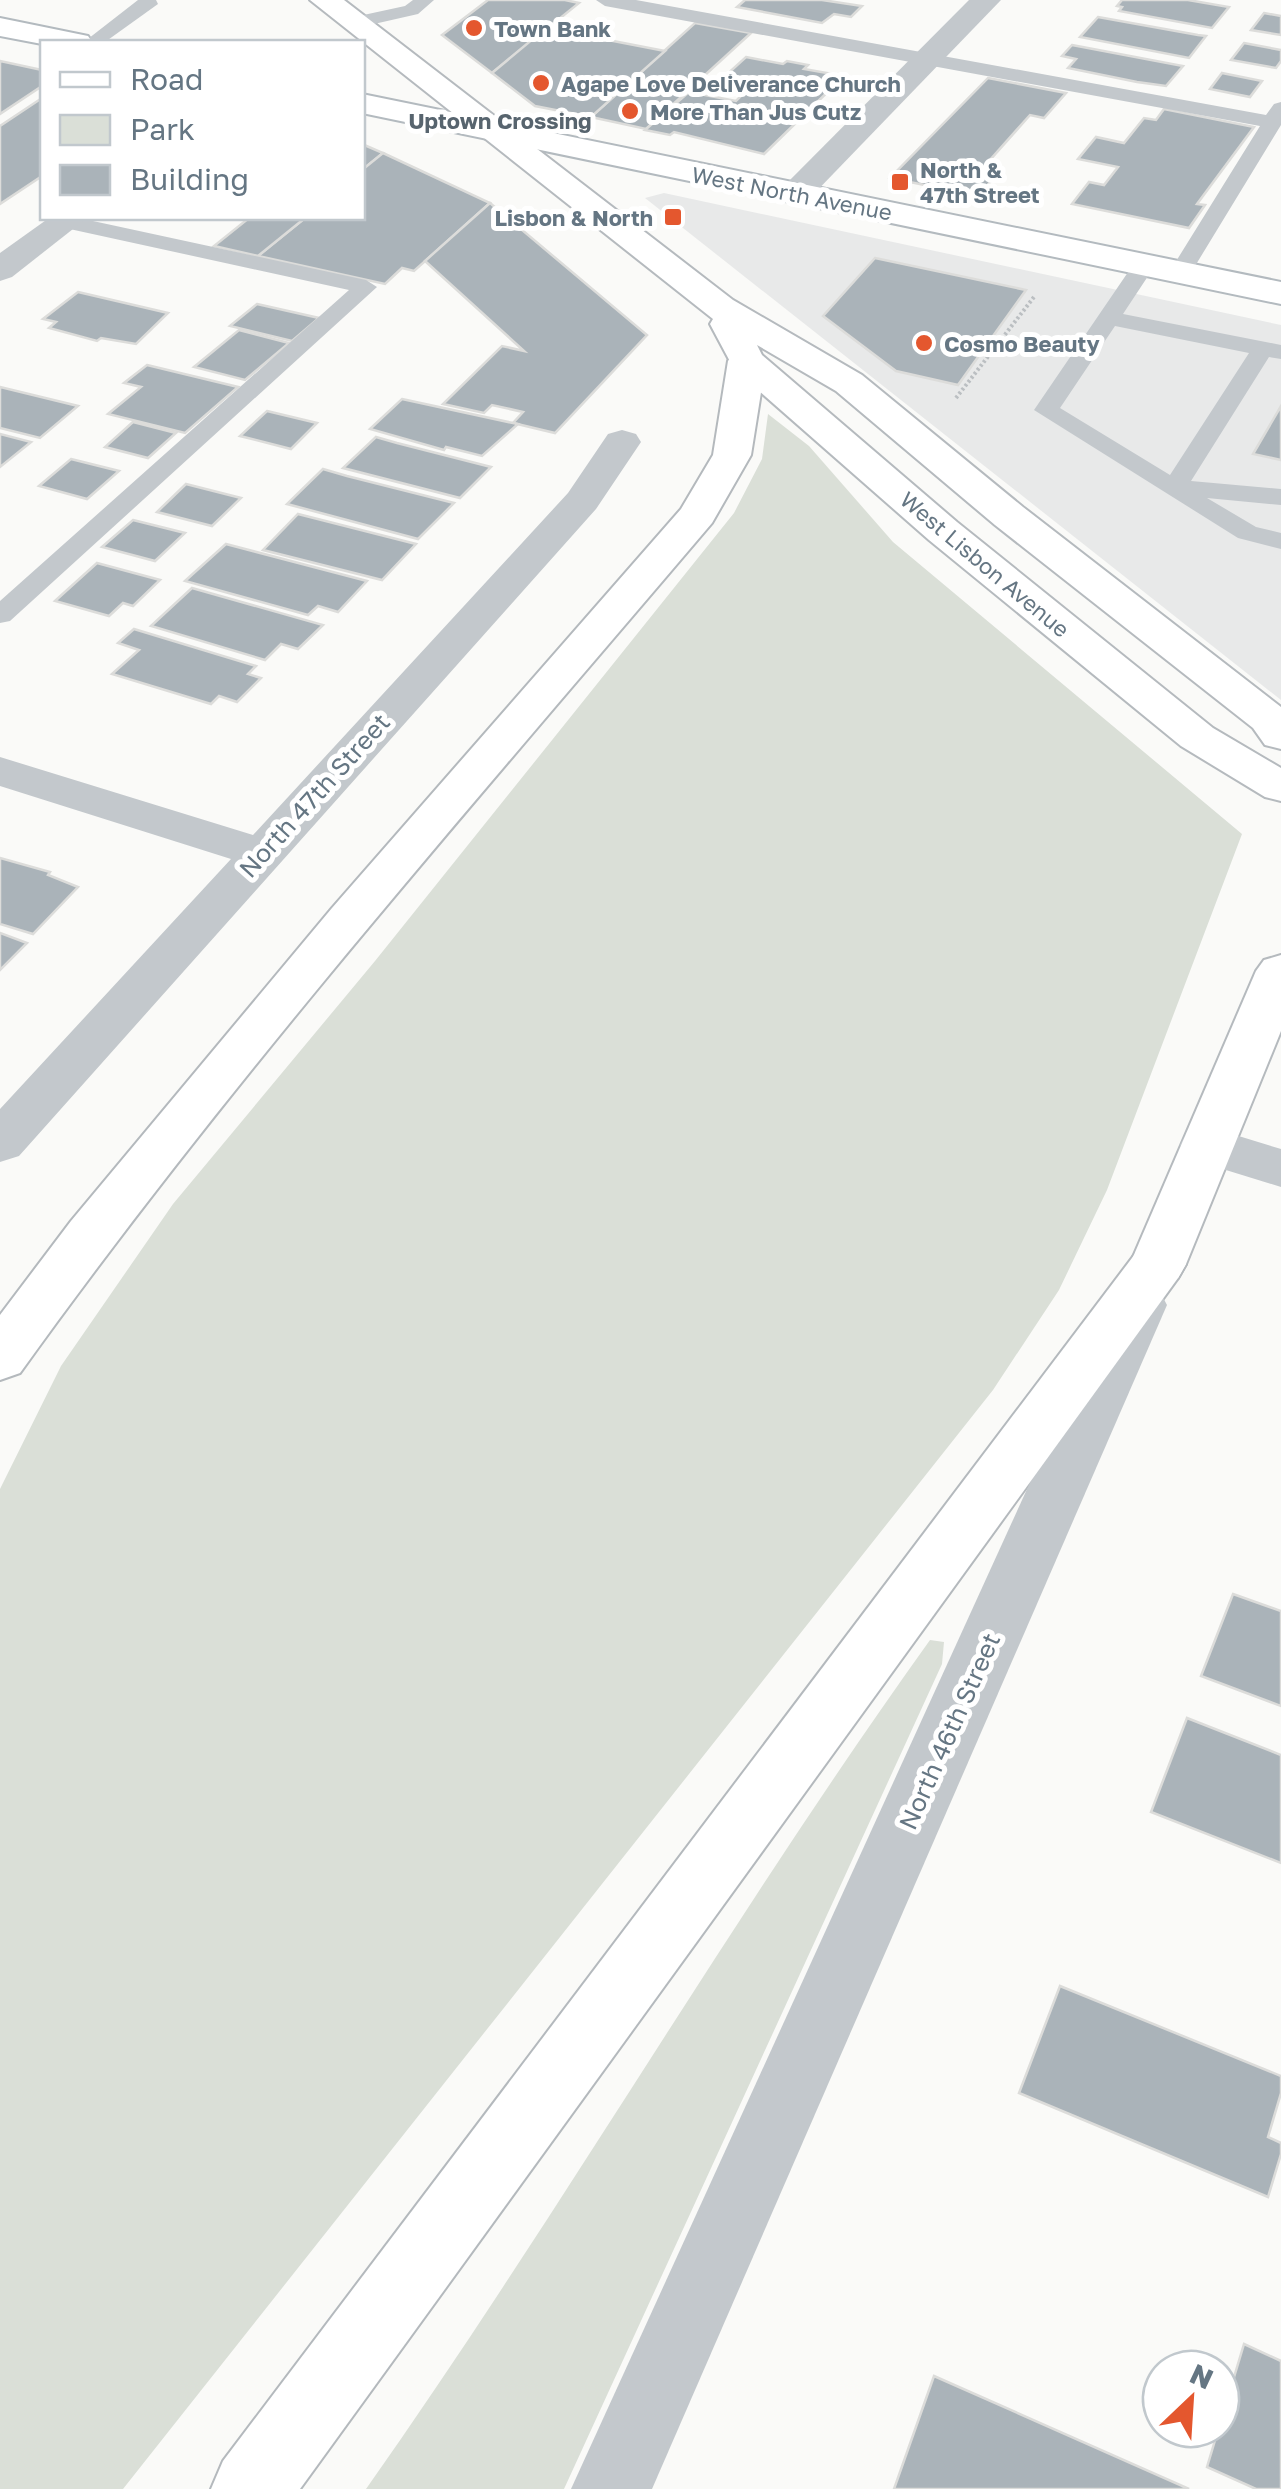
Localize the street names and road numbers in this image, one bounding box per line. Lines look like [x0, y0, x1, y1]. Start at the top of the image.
street label: West North Avenue [690, 160, 894, 226]
street label: West Lisbon Avenue [895, 485, 1075, 643]
street label: North 47th Street [232, 707, 396, 883]
street label: North 46th Street [892, 1628, 1006, 1834]

